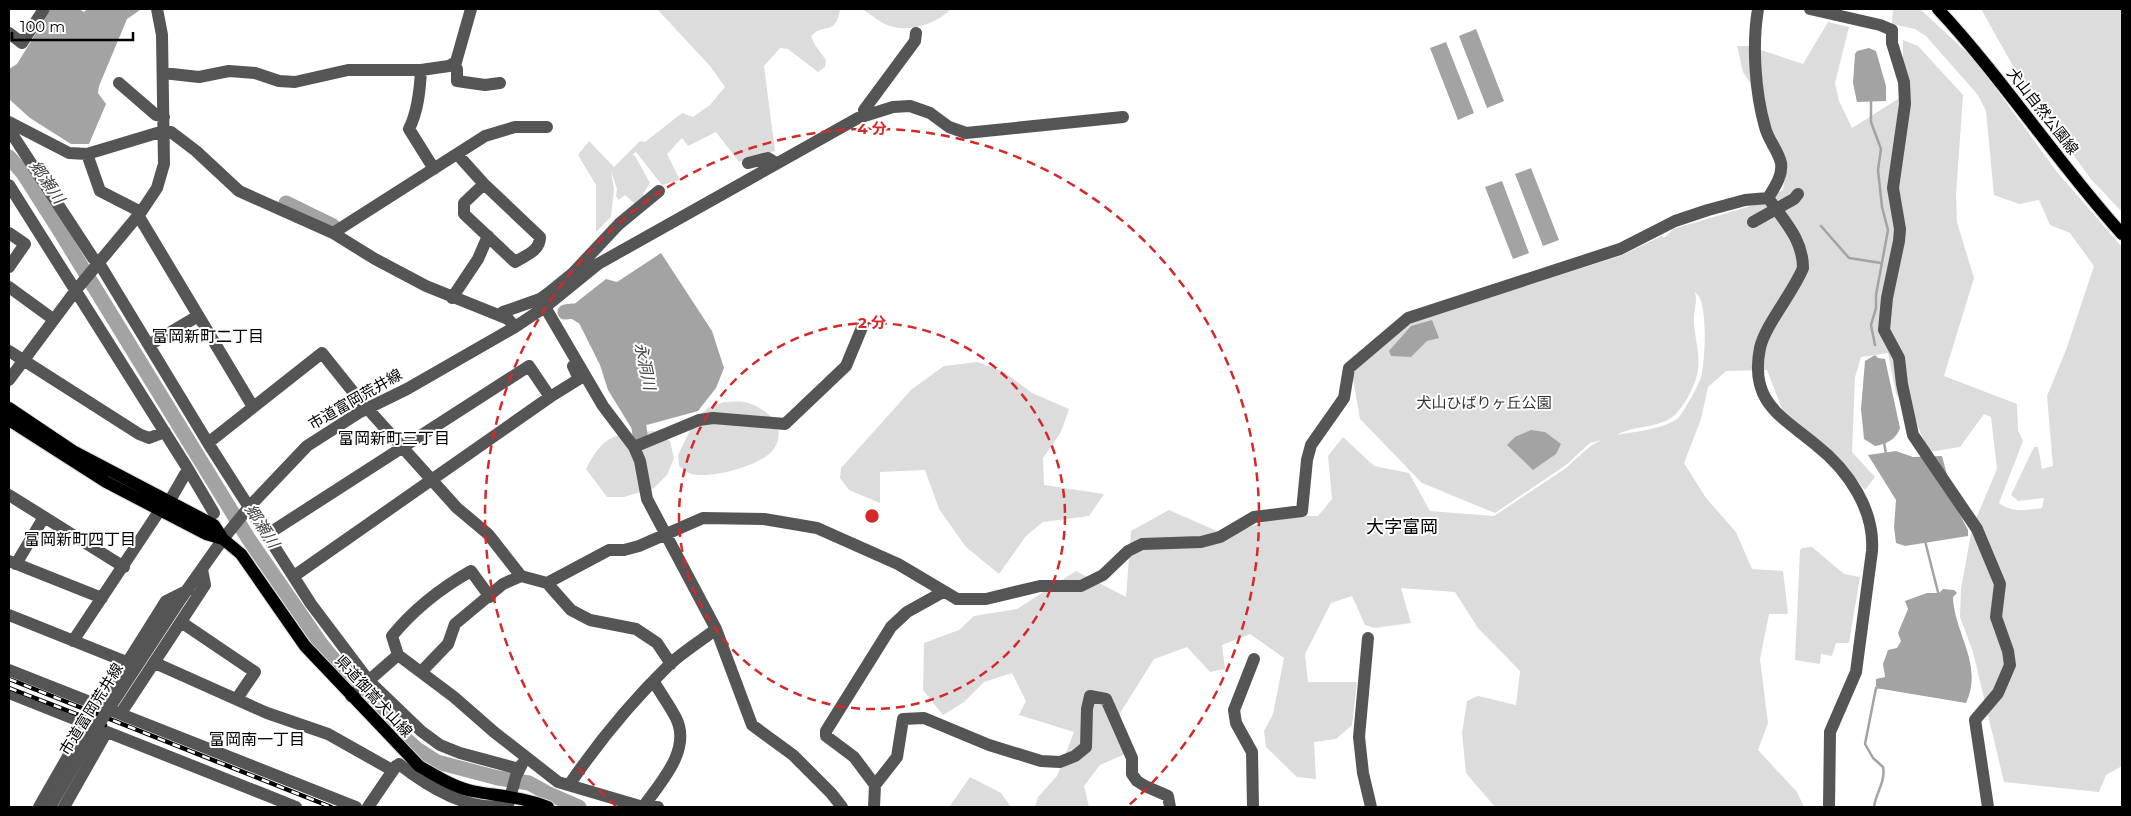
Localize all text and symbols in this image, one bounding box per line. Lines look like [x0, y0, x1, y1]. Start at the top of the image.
scale bar [12, 10, 134, 42]
text: 100 m [20, 17, 65, 36]
street label: 犬山自然公園線 [2003, 64, 2083, 158]
text: 4 分 [857, 119, 887, 138]
water label: 郷瀬川 [25, 157, 70, 209]
text: 2 分 [858, 313, 886, 332]
district label: 富岡新町二丁目 [152, 327, 264, 346]
water label: 永洞川 [631, 341, 660, 393]
street label: 市道富岡荒井線 [305, 365, 405, 433]
park label: 犬山ひばりヶ丘公園 [1416, 393, 1552, 412]
district label: 富岡新町三丁目 [338, 429, 450, 448]
water label: 郷瀬川 [241, 501, 284, 553]
centre of rings [863, 507, 881, 525]
district label: 大字富岡 [1366, 516, 1438, 538]
district label: 富岡新町四丁目 [24, 530, 136, 549]
street label: 県道御嵩犬山線 [331, 651, 417, 741]
street label: 市道富岡荒井線 [55, 659, 127, 759]
district label: 富岡南一丁目 [209, 730, 305, 749]

